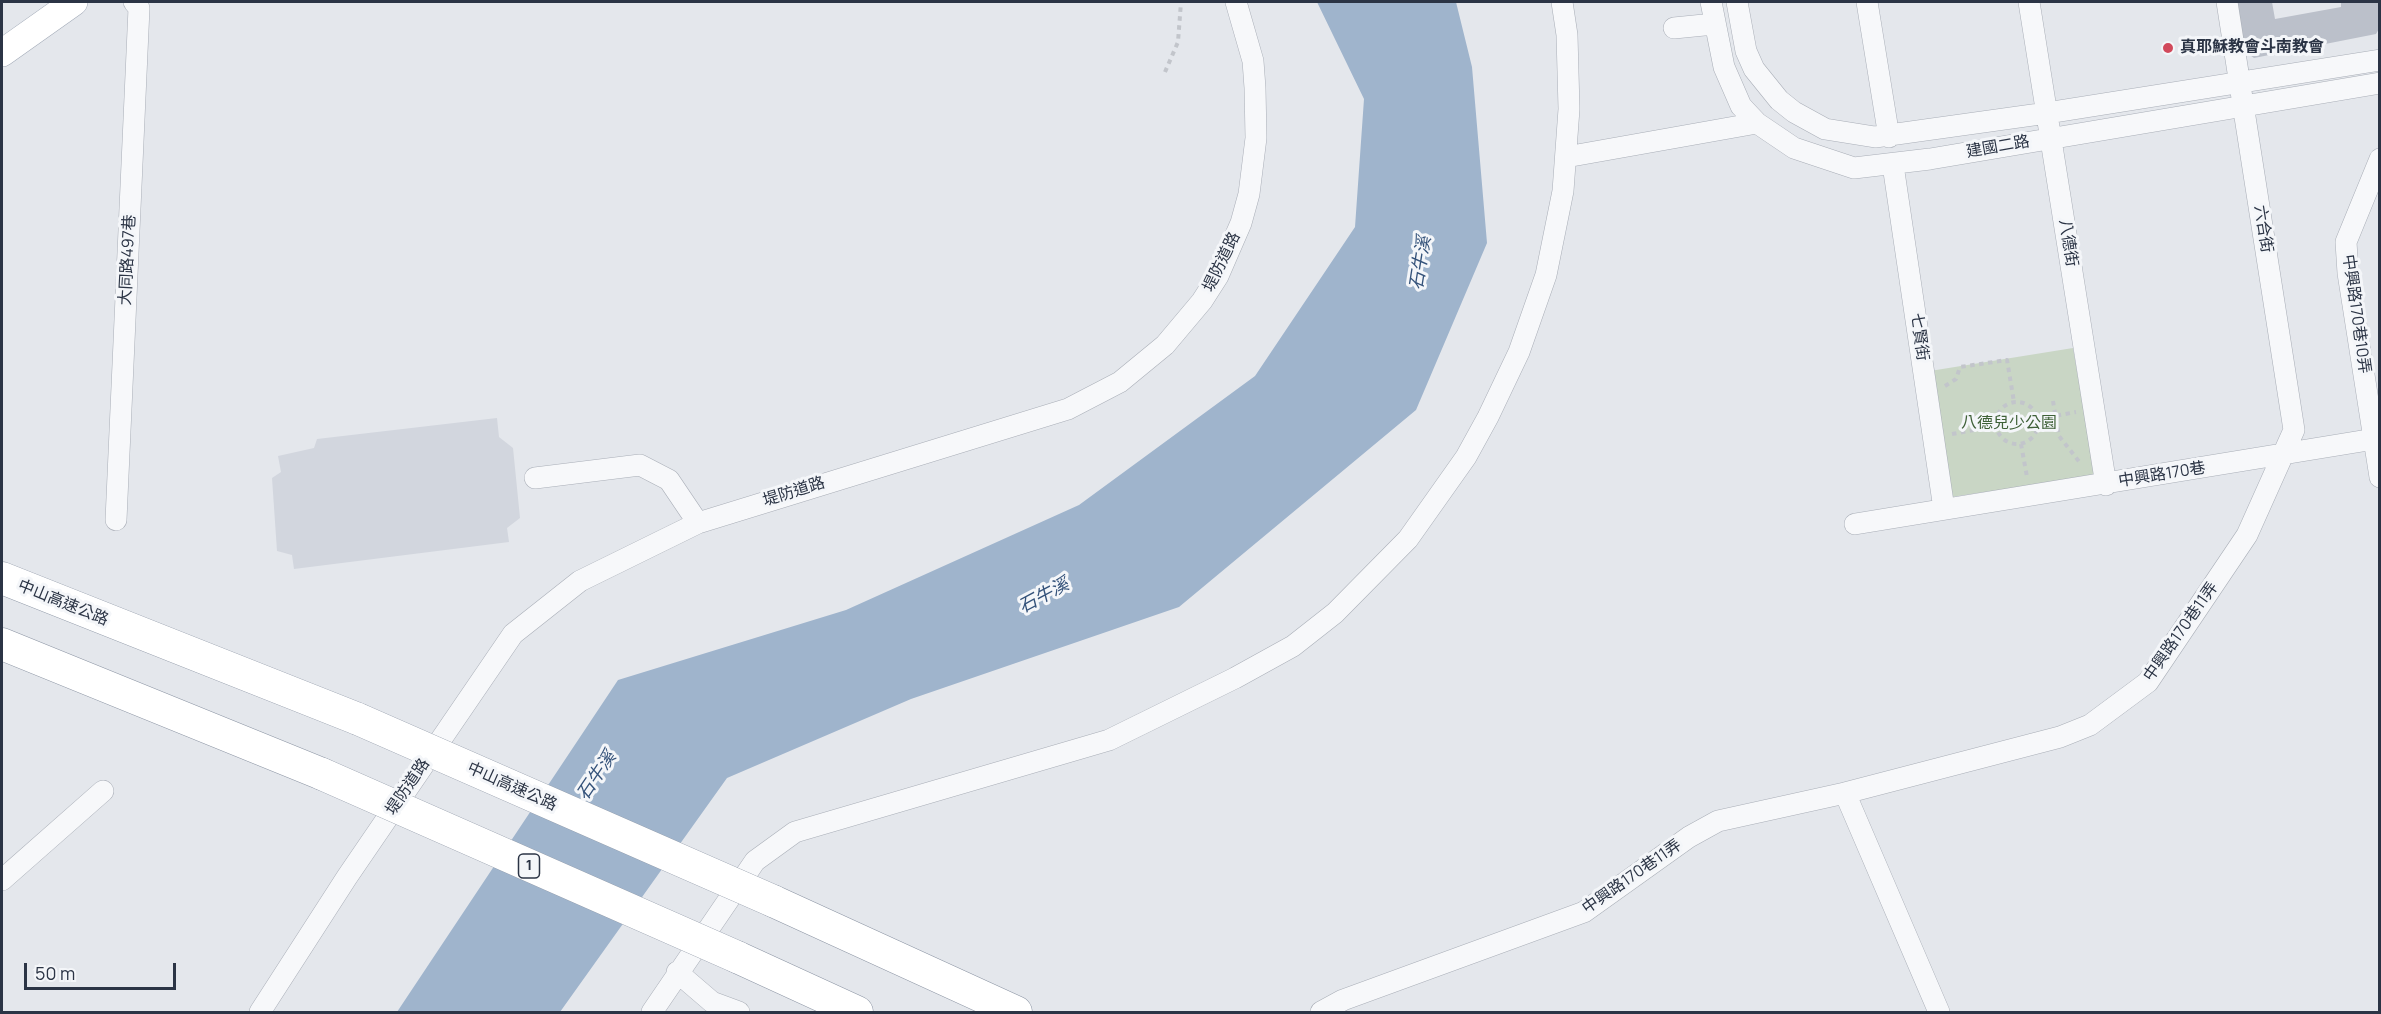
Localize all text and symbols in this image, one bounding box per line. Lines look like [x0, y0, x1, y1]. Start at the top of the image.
place label: 真耶穌教會斗南教會 [2180, 38, 2324, 58]
marker: 真耶穌教會斗南教會 [2161, 41, 2175, 55]
street label: 建國二路 [1965, 132, 2031, 162]
street label: 六合街 [2250, 204, 2276, 254]
street label: 大同路497巷 [116, 214, 140, 306]
street label: 八德街 [2055, 218, 2081, 268]
street label: 堤防道路 [1199, 229, 1245, 295]
water label: 石牛溪 [1406, 235, 1436, 291]
street label: 中興路170巷10弄 [2338, 253, 2374, 375]
street label: 七賢街 [1906, 312, 1932, 362]
park label: 八德兒少公園 [1961, 414, 2057, 434]
street label: 中興路170巷 [2117, 459, 2207, 491]
street label: 堤防道路 [761, 473, 827, 511]
water label: 石牛溪 [1015, 574, 1073, 618]
street label: 中山高速公路 [15, 576, 111, 630]
street label: 中興路170巷11弄 [2140, 579, 2222, 685]
water label: 石牛溪 [573, 748, 621, 804]
street label: 堤防道路 [382, 755, 434, 819]
street label: 中山高速公路 [464, 759, 560, 815]
street label: 中興路170巷11弄 [1579, 836, 1685, 918]
road number: 1 [518, 854, 540, 878]
scale bar [27, 951, 178, 989]
text: 50 m [35, 961, 75, 985]

